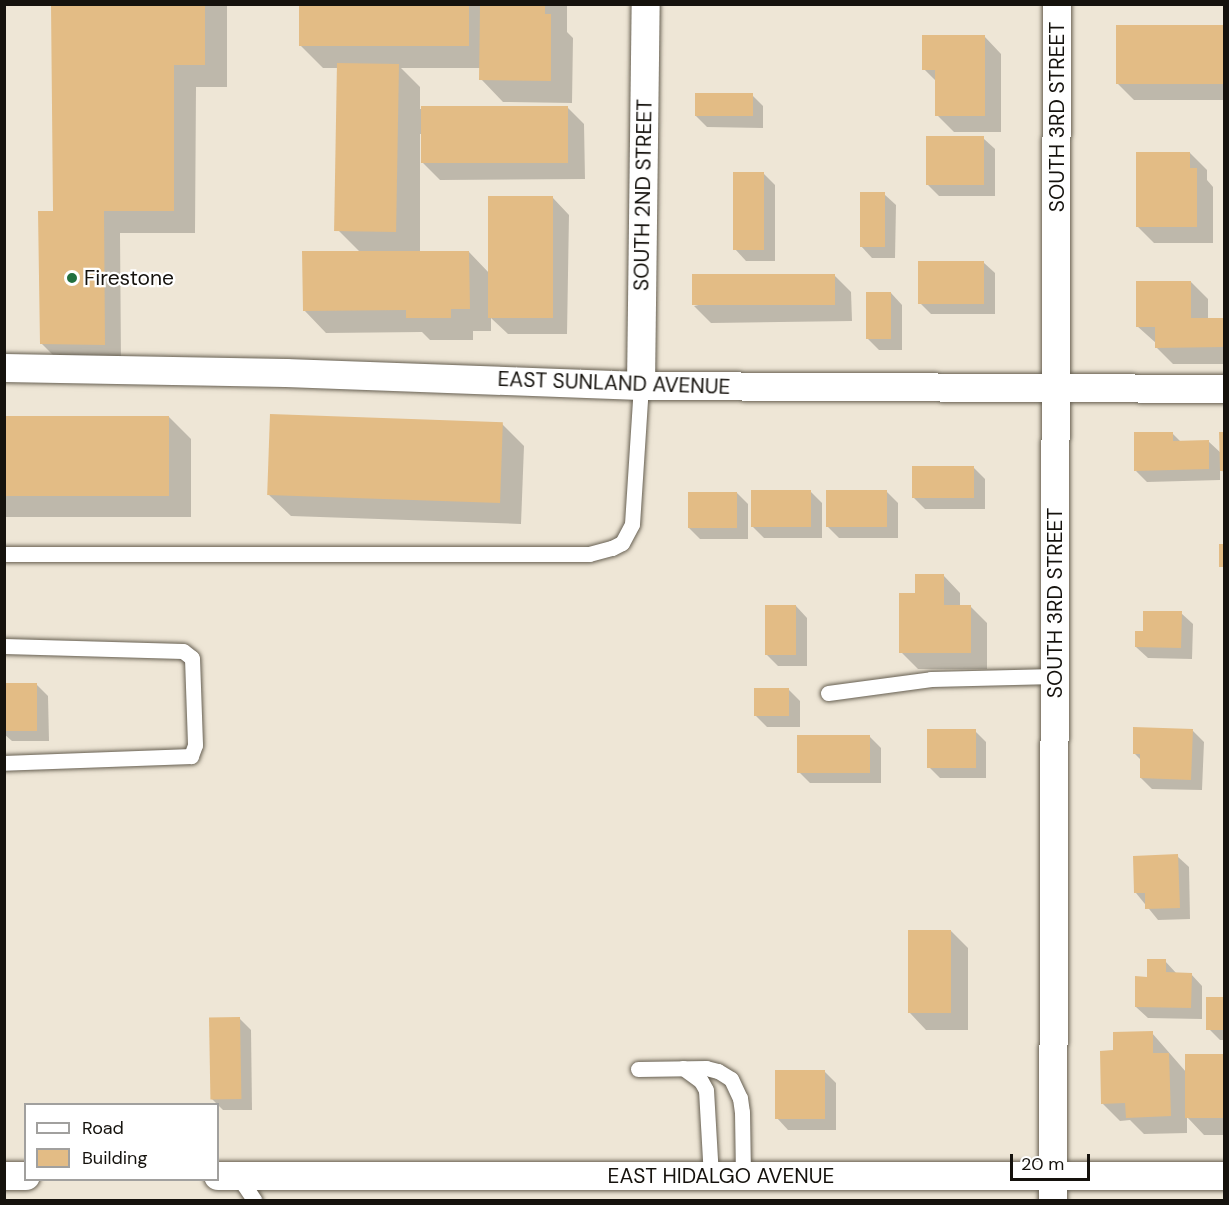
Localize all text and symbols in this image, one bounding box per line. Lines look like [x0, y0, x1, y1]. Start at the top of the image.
street label: SOUTH 3RD STREET [1044, 22, 1070, 212]
street label: SOUTH 2ND STREET [629, 99, 657, 291]
place label: Firestone [84, 265, 174, 291]
marker: Firestone [65, 271, 79, 285]
street label: EAST SUNLAND AVENUE [497, 366, 731, 400]
street label: SOUTH 3RD STREET [1042, 508, 1068, 698]
legend [24, 1103, 219, 1181]
text: Road [82, 1116, 124, 1140]
scale bar [1013, 1142, 1092, 1180]
text: Building [82, 1146, 147, 1170]
text: 20 m [1021, 1152, 1064, 1176]
street label: EAST HIDALGO AVENUE [608, 1163, 834, 1189]

